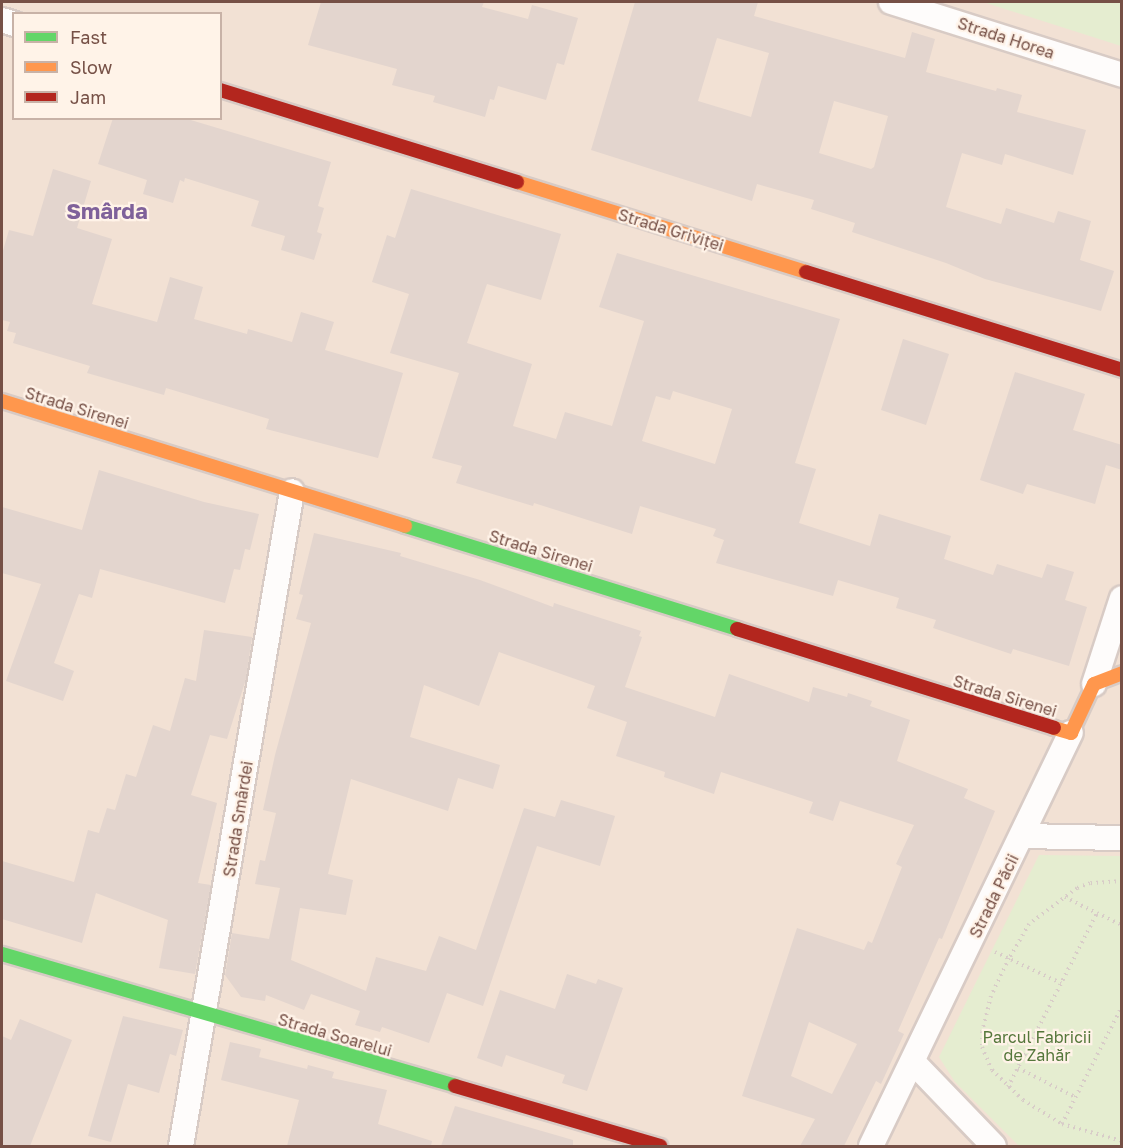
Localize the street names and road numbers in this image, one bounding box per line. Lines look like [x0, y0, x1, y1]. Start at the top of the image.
street label: Strada Horea [955, 13, 1057, 63]
street label: Strada Griviței [616, 205, 726, 255]
street label: Strada Sirenei [23, 383, 131, 433]
street label: Strada Sirenei [487, 526, 595, 576]
street label: Strada Sirenei [951, 671, 1059, 721]
street label: Strada Smârdei [219, 760, 257, 878]
street label: Strada Păcii [965, 851, 1023, 941]
street label: Strada Soarelui [276, 1010, 394, 1060]

